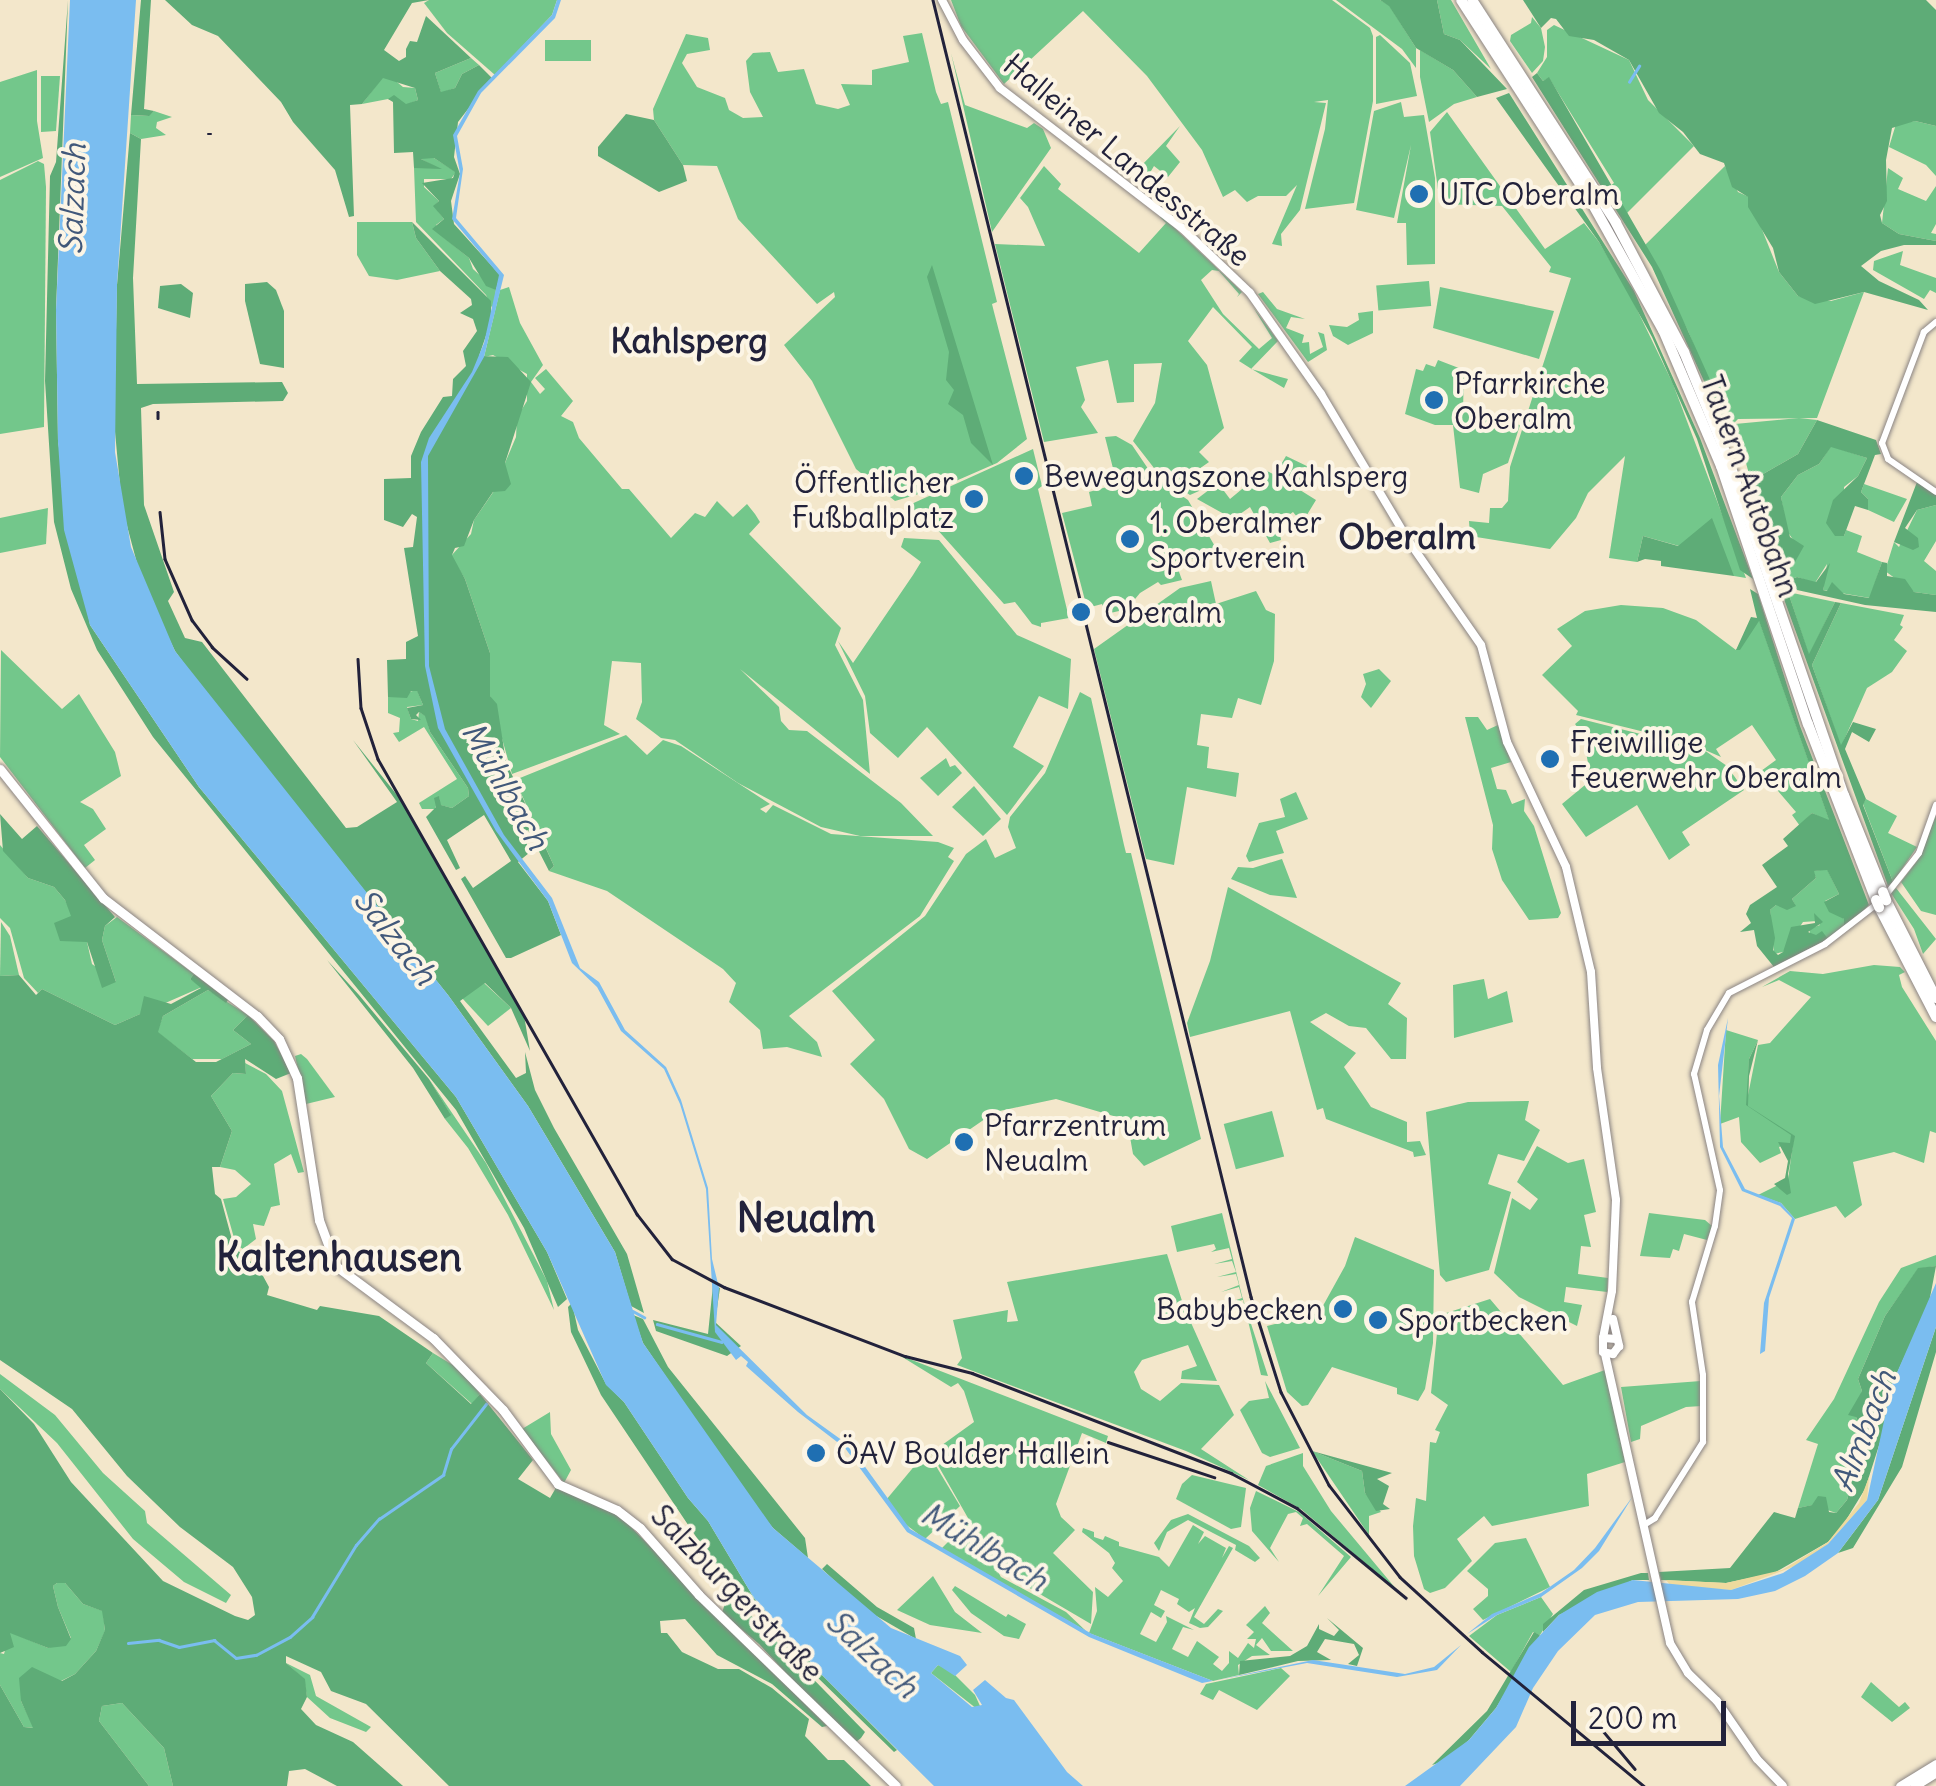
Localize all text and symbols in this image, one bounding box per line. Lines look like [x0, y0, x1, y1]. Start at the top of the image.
street label: Halleiner Landesstraße [996, 46, 1258, 274]
water label: Salzach [52, 143, 94, 255]
place label: UTC Oberalm [1439, 176, 1619, 212]
marker: UTC Oberalm [1408, 183, 1430, 205]
district label: Kahlsperg [610, 319, 768, 361]
place label: Pfarrkirche Oberalm [1454, 365, 1606, 436]
street label: Tauern Autobahn [1693, 370, 1807, 602]
marker: Pfarrkirche Oberalm [1423, 389, 1445, 411]
place label: Bewegungszone Kahlsperg [1044, 458, 1408, 494]
place label: Öffentlicher Fußballplatz [792, 464, 954, 534]
marker: Bewegungszone Kahlsperg [1013, 465, 1035, 487]
marker: Öffentlicher Fußballplatz [963, 488, 985, 510]
place label: 1. Oberalmer Sportverein [1150, 504, 1322, 574]
district label: Oberalm [1338, 515, 1476, 557]
marker: 1. Oberalmer Sportverein [1119, 528, 1141, 550]
place label: Oberalm [1104, 594, 1222, 630]
marker: Oberalm [1068, 599, 1094, 625]
water label: Mühlbach [453, 716, 557, 856]
place label: Freiwillige Feuerwehr Oberalm [1570, 724, 1842, 794]
marker: Freiwillige Feuerwehr Oberalm [1539, 748, 1561, 770]
water label: Salzach [346, 881, 444, 993]
place label: Pfarrzentrum Neualm [984, 1107, 1166, 1178]
marker: Pfarrzentrum Neualm [953, 1131, 975, 1153]
district label: Neualm [737, 1194, 875, 1242]
district label: Kaltenhausen [216, 1233, 462, 1281]
place label: Babybecken [1156, 1291, 1323, 1327]
marker: Babybecken [1332, 1298, 1354, 1320]
place label: Sportbecken [1398, 1302, 1568, 1338]
marker: Sportbecken [1367, 1309, 1389, 1331]
water label: Almbach [1823, 1365, 1905, 1497]
place label: ÖAV Boulder Hallein [836, 1435, 1110, 1471]
marker: ÖAV Boulder Hallein [805, 1442, 827, 1464]
water label: Mühlbach [914, 1494, 1054, 1600]
street label: Salzburgerstraße [644, 1497, 830, 1689]
water label: Salzach [818, 1602, 926, 1706]
scale bar [1576, 1681, 1731, 1743]
text: 200 m [1588, 1699, 1677, 1737]

